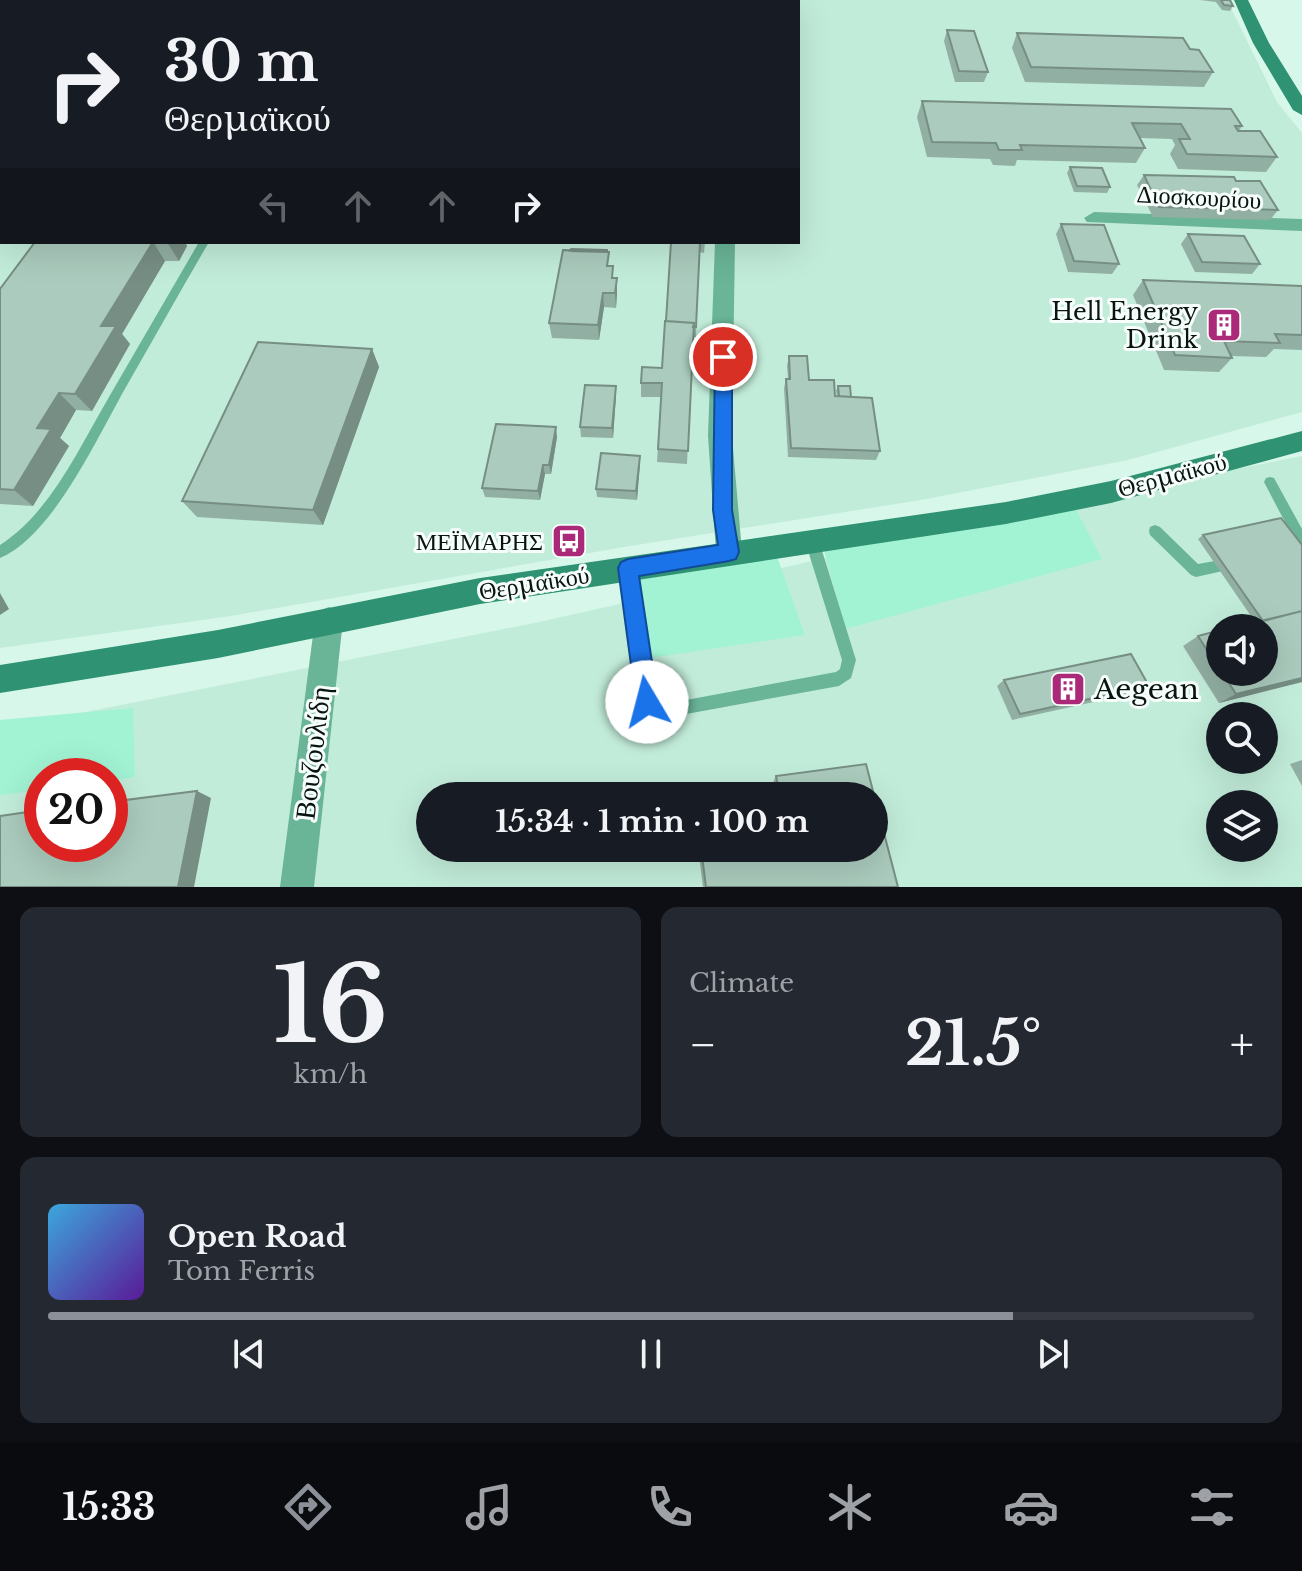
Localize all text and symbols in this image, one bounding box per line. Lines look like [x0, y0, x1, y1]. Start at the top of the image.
text: 30 m [164, 27, 319, 96]
icon: right [32, 32, 136, 136]
text: Θερμαϊκού [164, 96, 331, 141]
street label: Διοσκουρίου [1136, 179, 1262, 215]
icon: left [252, 184, 296, 228]
icon: ahead [336, 184, 380, 228]
icon: ahead [420, 184, 464, 228]
icon: right [504, 184, 548, 228]
place label: Hell Energy Drink [1051, 297, 1199, 354]
building icon: Hell Energy Drink [1205, 306, 1243, 344]
pin [689, 323, 757, 391]
icon: arrive [701, 335, 745, 379]
street label: Θερμαϊκού [1115, 447, 1229, 503]
bus stop icon: ΜΕΪΜΑΡΗΣ [550, 522, 588, 560]
place label: ΜΕΪΜΑΡΗΣ [416, 527, 543, 556]
street label: Θερμαϊκού [477, 560, 591, 606]
map controls [1206, 614, 1278, 862]
button: sound [1206, 614, 1278, 686]
position arrow [605, 660, 689, 744]
building icon: Aegean [1049, 670, 1087, 708]
place label: Aegean [1093, 672, 1199, 707]
street label: Βουζουλίδη [287, 684, 339, 822]
button: search [1206, 702, 1278, 774]
speed limit sign: 20 [24, 758, 128, 862]
button: layers [1206, 790, 1278, 862]
text: 15:34 · 1 min · 100 m [495, 803, 809, 840]
text: 16 [273, 941, 388, 1070]
text: Climate [689, 967, 794, 999]
text: 21.5° [905, 1007, 1042, 1081]
text: − [689, 1017, 717, 1072]
text: + [1230, 1017, 1254, 1072]
text: km/h [294, 1058, 367, 1090]
text: Open Road [168, 1218, 347, 1255]
text: Tom Ferris [168, 1255, 315, 1287]
icon: previous [227, 1332, 271, 1376]
icon: pause [629, 1332, 673, 1376]
icon: next [1031, 1332, 1075, 1376]
icon: directions [280, 1479, 336, 1535]
icon: music [461, 1479, 517, 1535]
icon: phone [642, 1479, 698, 1535]
icon: climate [822, 1479, 878, 1535]
icon: car [1003, 1479, 1059, 1535]
icon: filters [1184, 1479, 1240, 1535]
text: 15:33 [62, 1485, 156, 1530]

